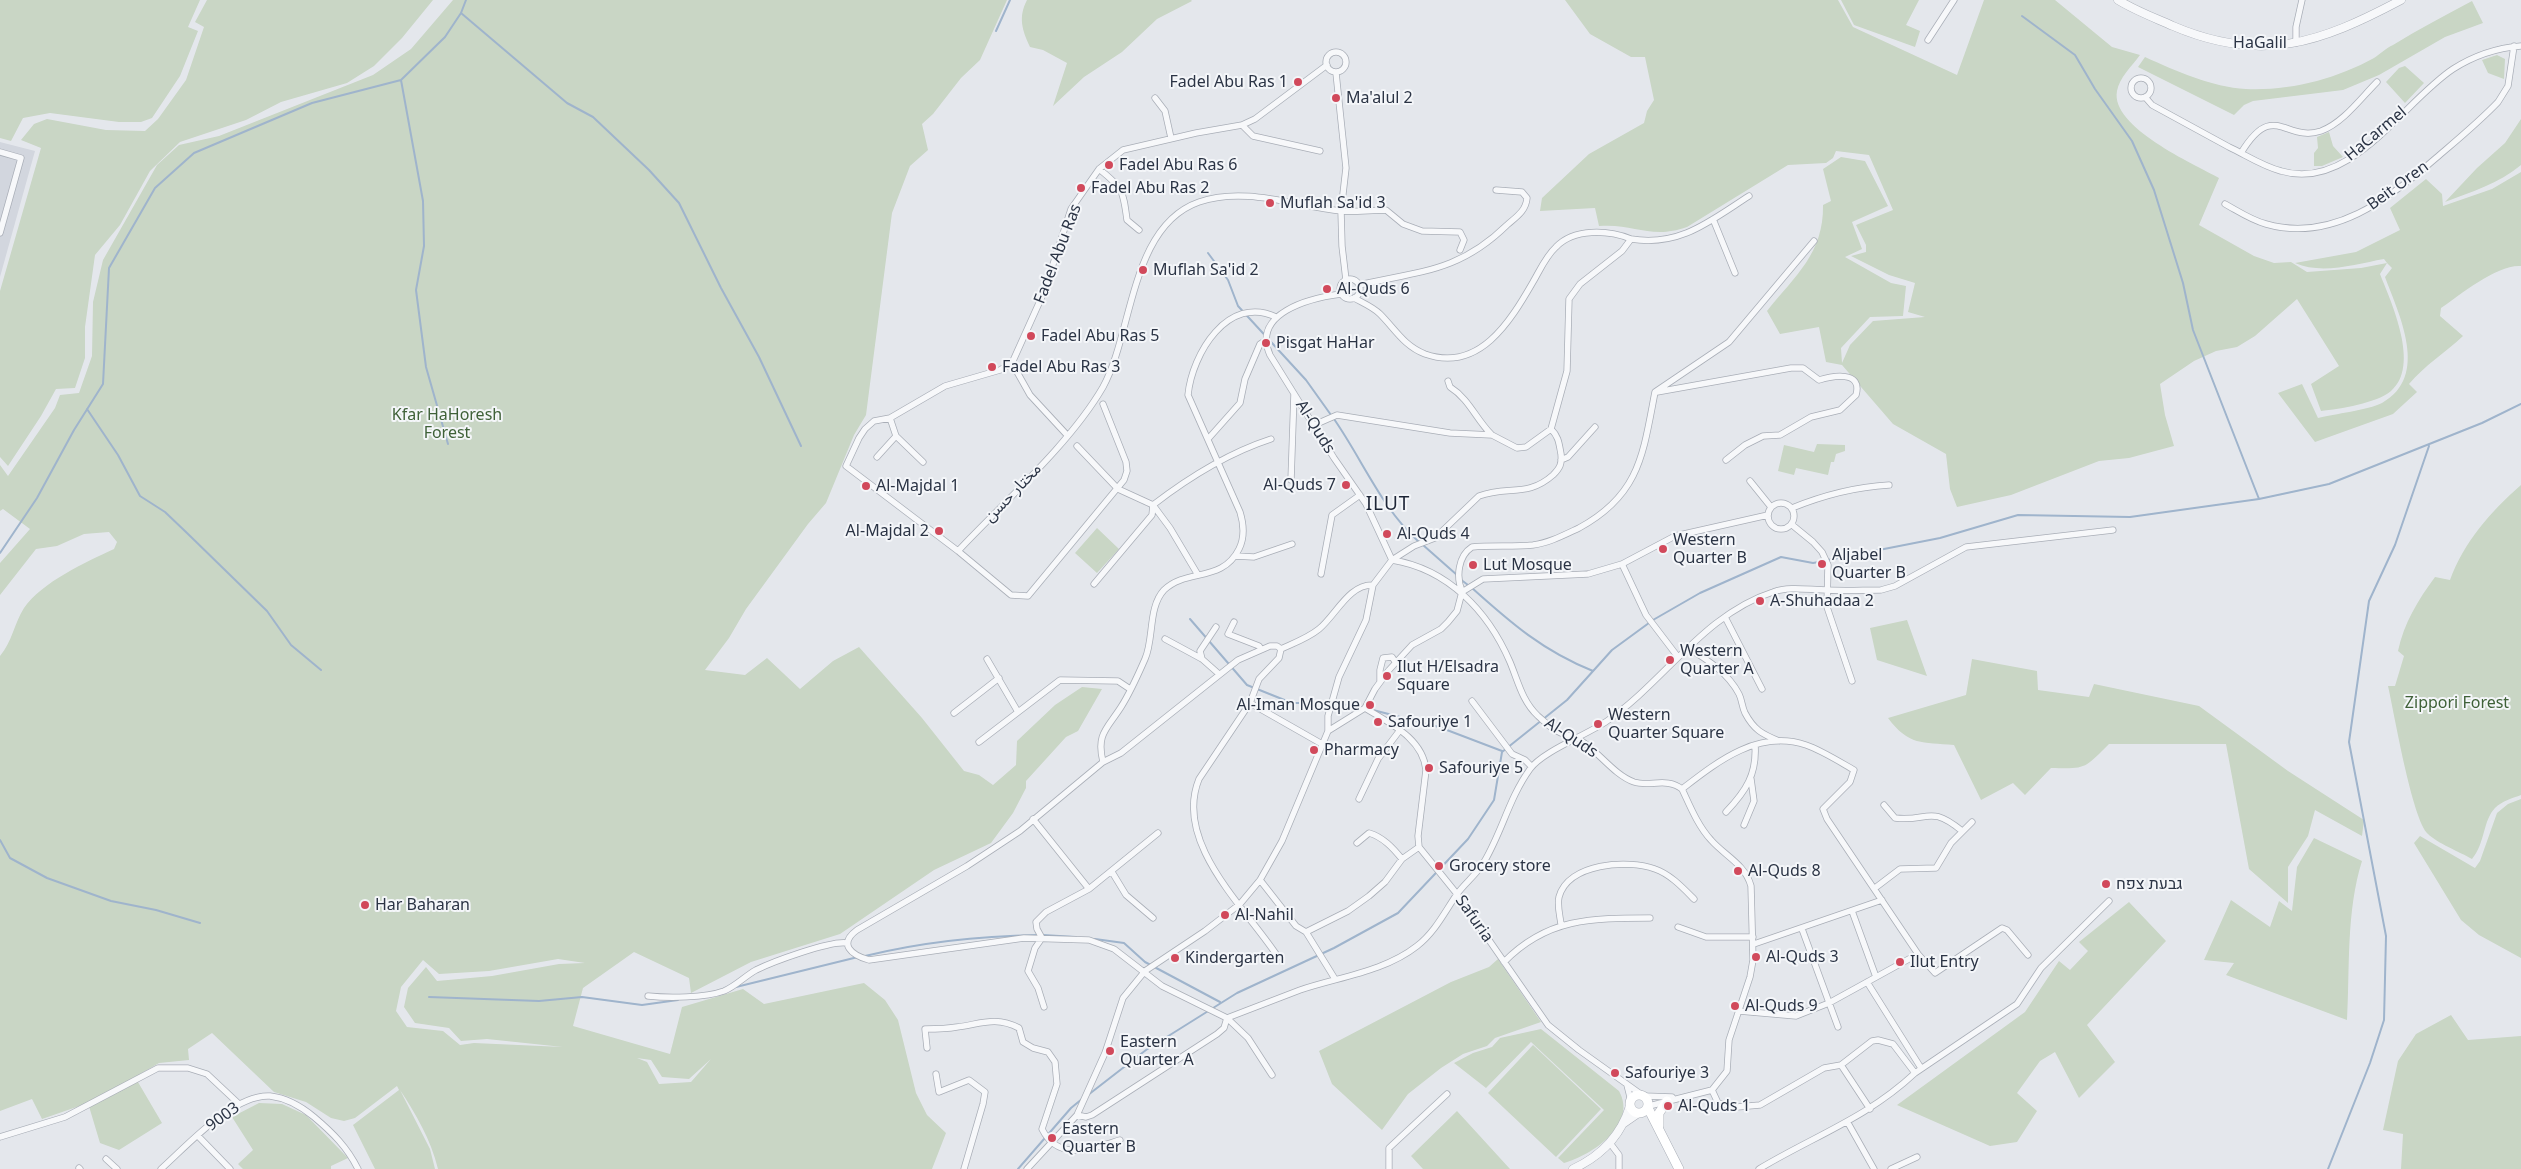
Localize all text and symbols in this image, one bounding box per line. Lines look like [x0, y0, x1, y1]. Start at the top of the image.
street label: HaGalil [2233, 33, 2287, 53]
place label: Fadel Abu Ras 1 [1170, 72, 1288, 92]
marker: Fadel Abu Ras 1 [1292, 76, 1304, 88]
place label: Ma'alul 2 [1346, 88, 1413, 108]
marker: Ma'alul 2 [1330, 92, 1342, 104]
street label: HaCarmel [2341, 103, 2411, 165]
place label: Fadel Abu Ras 6 [1119, 155, 1237, 175]
street label: Beit Oren [2364, 157, 2432, 215]
marker: Fadel Abu Ras 6 [1103, 159, 1115, 171]
place label: Fadel Abu Ras 2 [1091, 178, 1209, 198]
marker: Fadel Abu Ras 2 [1075, 182, 1087, 194]
place label: Muflah Sa'id 3 [1280, 193, 1386, 213]
marker: Muflah Sa'id 3 [1264, 197, 1276, 209]
street label: Fadel Abu Ras [1030, 201, 1086, 307]
place label: Muflah Sa'id 2 [1153, 260, 1259, 280]
marker: Muflah Sa'id 2 [1137, 264, 1149, 276]
place label: Al-Quds 6 [1337, 279, 1410, 299]
marker: Al-Quds 6 [1321, 283, 1333, 295]
place label: Fadel Abu Ras 5 [1041, 326, 1159, 346]
marker: Fadel Abu Ras 5 [1025, 330, 1037, 342]
place label: Pisgat HaHar [1276, 333, 1374, 353]
marker: Pisgat HaHar [1260, 337, 1272, 349]
place label: Fadel Abu Ras 3 [1002, 357, 1120, 377]
marker: Fadel Abu Ras 3 [986, 361, 998, 373]
street label: Al-Quds [1291, 397, 1339, 457]
park label: Kfar HaHoresh Forest [392, 405, 502, 443]
street label: مختار حسن [980, 460, 1046, 526]
place label: Al-Quds 7 [1263, 475, 1336, 495]
place label: Al-Majdal 1 [876, 476, 959, 496]
marker: Al-Quds 7 [1340, 479, 1352, 491]
marker: Al-Majdal 1 [860, 480, 872, 492]
district label: ILUT [1365, 494, 1411, 516]
place label: Al-Majdal 2 [846, 521, 929, 541]
place label: Al-Quds 4 [1397, 524, 1470, 544]
marker: Al-Majdal 2 [933, 525, 945, 537]
marker: Al-Quds 4 [1381, 528, 1393, 540]
place label: Western Quarter B [1673, 530, 1747, 568]
marker: Western Quarter B [1657, 543, 1669, 555]
place label: Aljabel Quarter B [1832, 545, 1906, 583]
place label: Lut Mosque [1483, 555, 1572, 575]
marker: Aljabel Quarter B [1816, 558, 1828, 570]
marker: Lut Mosque [1467, 559, 1479, 571]
place label: A-Shuhadaa 2 [1770, 591, 1874, 611]
marker: A-Shuhadaa 2 [1754, 595, 1766, 607]
place label: Western Quarter A [1680, 641, 1754, 679]
marker: Western Quarter A [1664, 654, 1676, 666]
place label: Ilut H/Elsadra Square [1397, 657, 1499, 695]
marker: Ilut H/Elsadra Square [1381, 670, 1393, 682]
park label: Zippori Forest [2405, 693, 2509, 713]
place label: Al-Iman Mosque [1236, 695, 1360, 715]
marker: Al-Iman Mosque [1364, 699, 1376, 711]
place label: Western Quarter Square [1608, 705, 1724, 743]
place label: Safouriye 1 [1388, 712, 1472, 732]
street label: Al-Quds [1541, 714, 1601, 762]
marker: Safouriye 1 [1372, 716, 1384, 728]
marker: Western Quarter Square [1592, 718, 1604, 730]
place label: Pharmacy [1324, 740, 1399, 760]
marker: Pharmacy [1308, 744, 1320, 756]
place label: Safouriye 5 [1439, 758, 1523, 778]
marker: Safouriye 5 [1423, 762, 1435, 774]
place label: Grocery store [1449, 856, 1551, 876]
marker: Grocery store [1433, 860, 1445, 872]
place label: Al-Quds 8 [1748, 861, 1821, 881]
marker: Al-Quds 8 [1732, 865, 1744, 877]
place label: גבעת צפח [2116, 874, 2183, 894]
marker: גבעת צפח [2100, 878, 2112, 890]
street label: Safuria [1451, 892, 1497, 946]
place label: Har Baharan [375, 895, 470, 915]
marker: Har Baharan [359, 899, 371, 911]
place label: Al-Nahil [1235, 905, 1294, 925]
marker: Al-Nahil [1219, 909, 1231, 921]
place label: Al-Quds 3 [1766, 947, 1839, 967]
place label: Kindergarten [1185, 948, 1284, 968]
marker: Al-Quds 3 [1750, 951, 1762, 963]
marker: Kindergarten [1169, 952, 1181, 964]
place label: Ilut Entry [1910, 952, 1979, 972]
marker: Ilut Entry [1894, 956, 1906, 968]
place label: Al-Quds 9 [1745, 996, 1818, 1016]
marker: Al-Quds 9 [1729, 1000, 1741, 1012]
place label: Eastern Quarter A [1120, 1032, 1194, 1070]
marker: Eastern Quarter A [1104, 1045, 1116, 1057]
place label: Safouriye 3 [1625, 1063, 1709, 1083]
marker: Safouriye 3 [1609, 1067, 1621, 1079]
place label: Al-Quds 1 [1678, 1096, 1751, 1116]
street label: 9003 [203, 1098, 243, 1136]
marker: Al-Quds 1 [1662, 1100, 1674, 1112]
place label: Eastern Quarter B [1062, 1119, 1136, 1157]
marker: Eastern Quarter B [1046, 1132, 1058, 1144]

